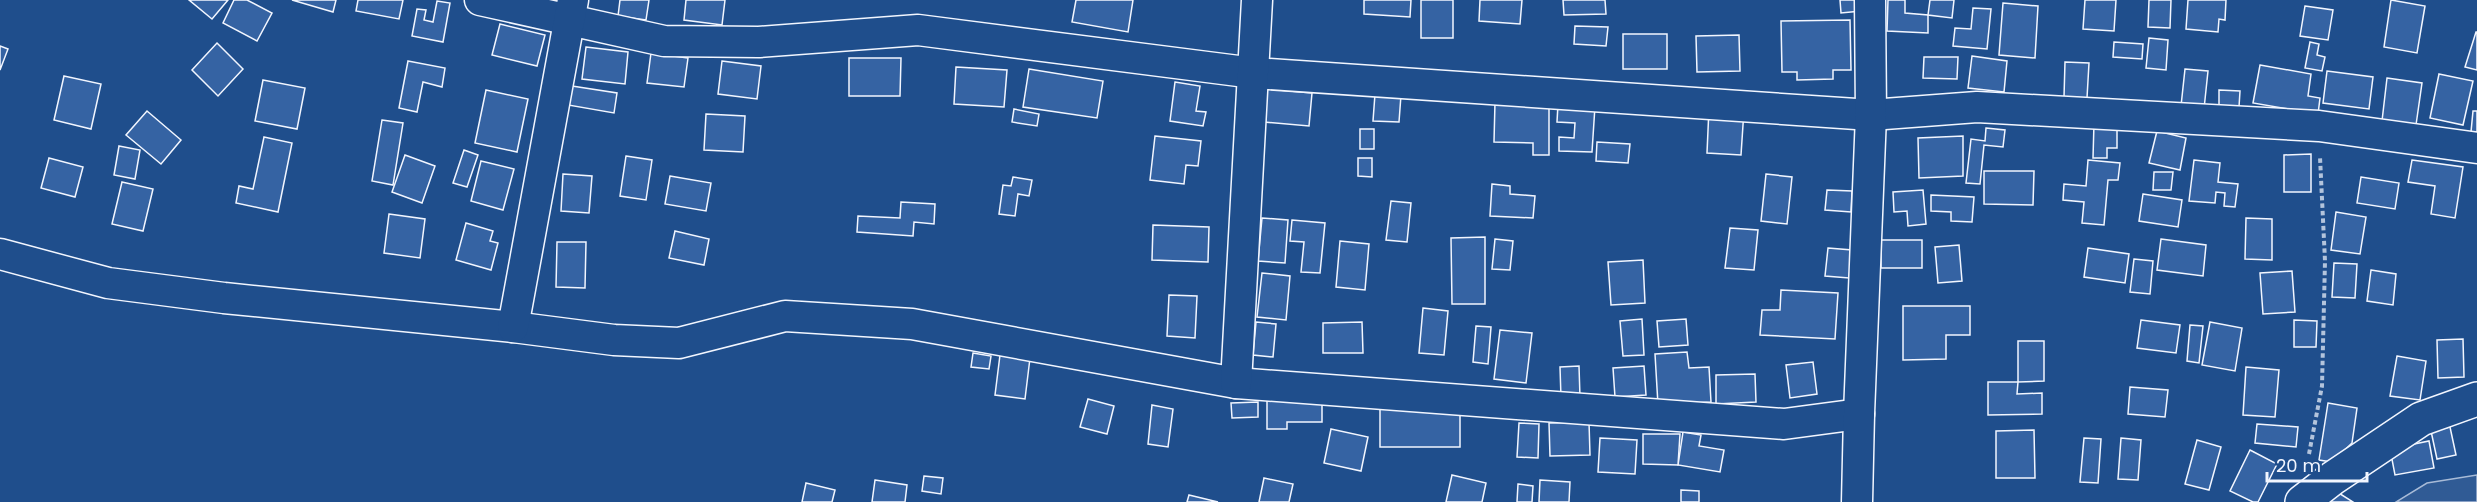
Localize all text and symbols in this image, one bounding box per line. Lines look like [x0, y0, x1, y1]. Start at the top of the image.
scale bar [2267, 445, 2368, 483]
text: 20 m [2276, 453, 2321, 478]

